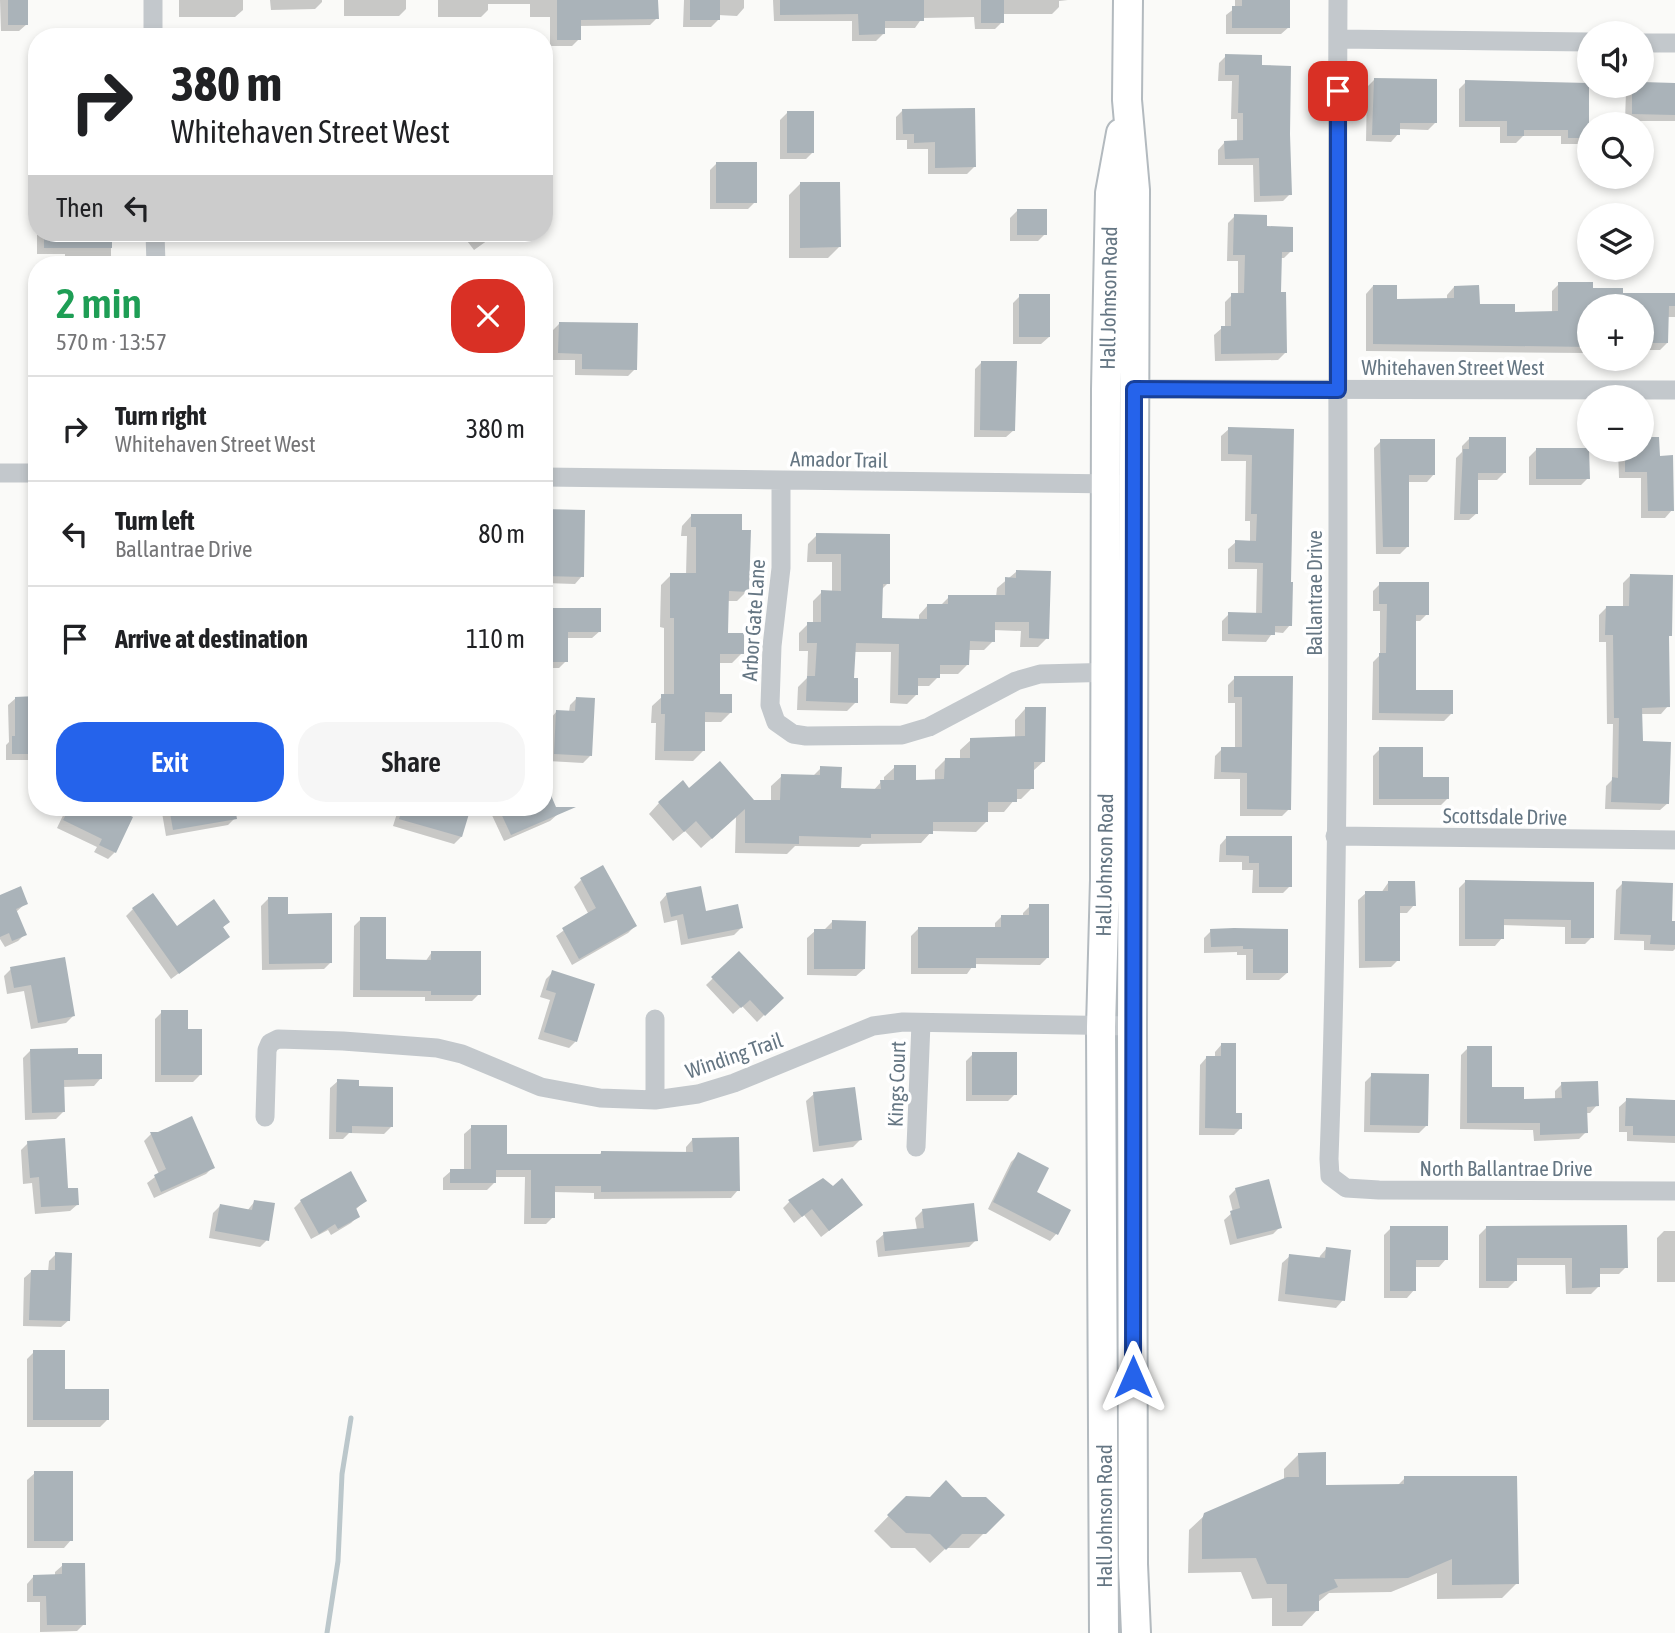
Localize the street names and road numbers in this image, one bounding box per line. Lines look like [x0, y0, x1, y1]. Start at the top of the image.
street label: Hall Johnson Road [1095, 226, 1121, 370]
street label: Whitehaven Street West [1361, 355, 1545, 379]
street label: Amador Trail [790, 446, 889, 472]
street label: Ballantrae Drive [1302, 530, 1326, 656]
street label: Arbor Gate Lane [737, 558, 769, 682]
street label: Hall Johnson Road [1091, 793, 1117, 937]
street label: Scottsdale Drive [1443, 803, 1567, 829]
street label: Winding Trail [682, 1027, 786, 1083]
street label: Kings Court [883, 1041, 909, 1127]
street label: North Ballantrae Drive [1420, 1156, 1592, 1180]
street label: Hall Johnson Road [1092, 1444, 1116, 1588]

